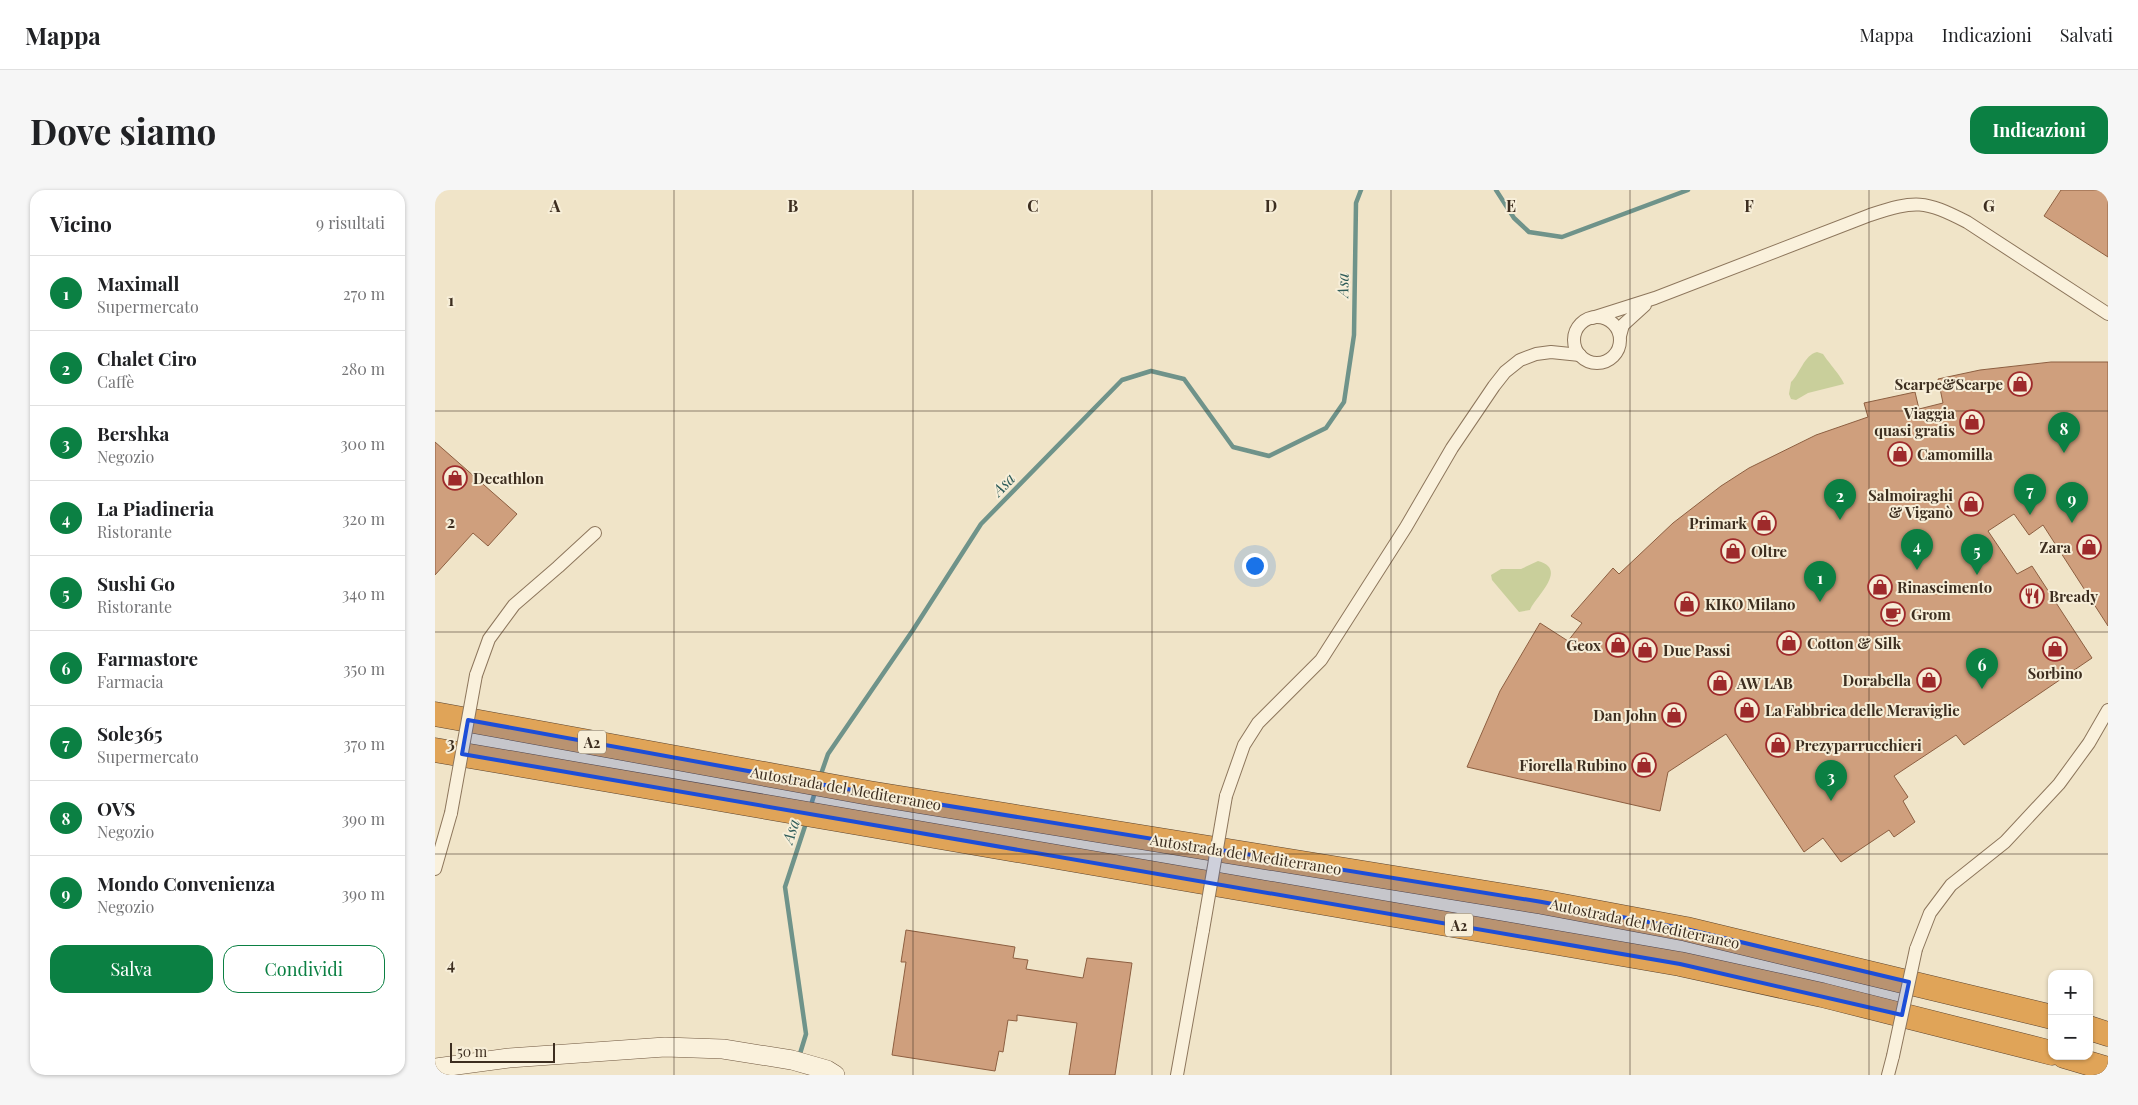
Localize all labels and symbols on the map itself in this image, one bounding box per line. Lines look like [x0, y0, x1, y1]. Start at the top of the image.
text: A [549, 195, 561, 216]
text: B [788, 195, 799, 216]
text: C [1027, 195, 1039, 216]
text: D [1265, 195, 1277, 216]
text: E [1506, 195, 1516, 216]
text: F [1744, 195, 1754, 216]
text: G [1983, 195, 1995, 216]
water label: Asa [1331, 273, 1353, 299]
text: 1 [448, 289, 454, 310]
shop icon: Scarpe&Scarpe [2007, 371, 2033, 397]
place label: Scarpe&Scarpe [1894, 374, 2003, 394]
place label: Viaggia quasi gratis [1874, 403, 1955, 440]
shop icon: Viaggia quasi gratis [1959, 409, 1985, 435]
pin: 8 [2048, 412, 2080, 453]
shop icon: Camomilla [1887, 441, 1913, 467]
place label: Camomilla [1917, 444, 1993, 464]
shop icon: Decathlon [442, 465, 468, 491]
place label: Decathlon [473, 468, 545, 488]
water label: Asa [986, 468, 1019, 502]
pin: 7 [2014, 474, 2046, 515]
pin: 2 [1824, 479, 1856, 520]
pin: 9 [2056, 482, 2088, 523]
place label: Salmoiraghi & Viganò [1868, 485, 1953, 522]
shop icon: Salmoiraghi & Viganò [1958, 491, 1984, 517]
shop icon: Primark [1751, 510, 1777, 536]
text: 2 [447, 511, 455, 532]
place label: Primark [1689, 513, 1747, 533]
pin: 4 [1901, 529, 1933, 570]
pin: 5 [1961, 534, 1993, 575]
shop icon: Zara [2076, 534, 2102, 560]
place label: Zara [2039, 537, 2071, 557]
shop icon: Oltre [1720, 538, 1746, 564]
place label: Oltre [1751, 541, 1787, 561]
your location [1242, 553, 1268, 579]
pin: 1 [1804, 561, 1836, 602]
shop icon: Rinascimento [1867, 574, 1893, 600]
place label: Rinascimento [1897, 577, 1992, 597]
restaurant icon: Bready [2019, 583, 2045, 609]
place label: Bready [2049, 586, 2098, 606]
shop icon: KIKO Milano [1674, 591, 1700, 617]
place label: KIKO Milano [1705, 594, 1796, 614]
cafe icon: Grom [1880, 601, 1906, 627]
place label: Grom [1911, 604, 1951, 624]
shop icon: Cotton & Silk [1776, 630, 1802, 656]
shop icon: Geox [1605, 632, 1631, 658]
place label: Cotton & Silk [1807, 633, 1902, 653]
place label: Geox [1566, 635, 1602, 655]
shop icon: Sorbino [2042, 636, 2068, 662]
shop icon: Due Passi [1632, 637, 1658, 663]
place label: Due Passi [1663, 640, 1731, 660]
pin: 6 [1966, 648, 1998, 689]
place label: Sorbino [2027, 663, 2083, 683]
shop icon: Dorabella [1916, 667, 1942, 693]
shop icon: AW LAB [1707, 670, 1733, 696]
place label: Dorabella [1843, 670, 1911, 690]
place label: AW LAB [1736, 673, 1793, 693]
shop icon: La Fabbrica delle Meraviglie [1734, 697, 1760, 723]
place label: La Fabbrica delle Meraviglie [1765, 700, 1960, 720]
shop icon: Dan John [1661, 702, 1687, 728]
place label: Dan John [1593, 705, 1658, 725]
road number: A2 [578, 730, 606, 754]
text: 3 [447, 732, 455, 753]
shop icon: Prezyparrucchieri [1765, 732, 1791, 758]
place label: Prezyparrucchieri [1795, 735, 1922, 755]
shop icon: Fiorella Rubino [1631, 752, 1657, 778]
place label: Fiorella Rubino [1519, 755, 1627, 775]
pin: 3 [1815, 760, 1847, 801]
street label: Autostrada del Mediterraneo [748, 761, 943, 815]
water label: Asa [776, 816, 804, 848]
street label: Autostrada del Mediterraneo [1148, 829, 1343, 879]
street label: Autostrada del Mediterraneo [1547, 893, 1742, 953]
road number: A2 [1445, 914, 1473, 936]
text: 4 [447, 953, 455, 974]
scale bar [450, 1040, 555, 1063]

